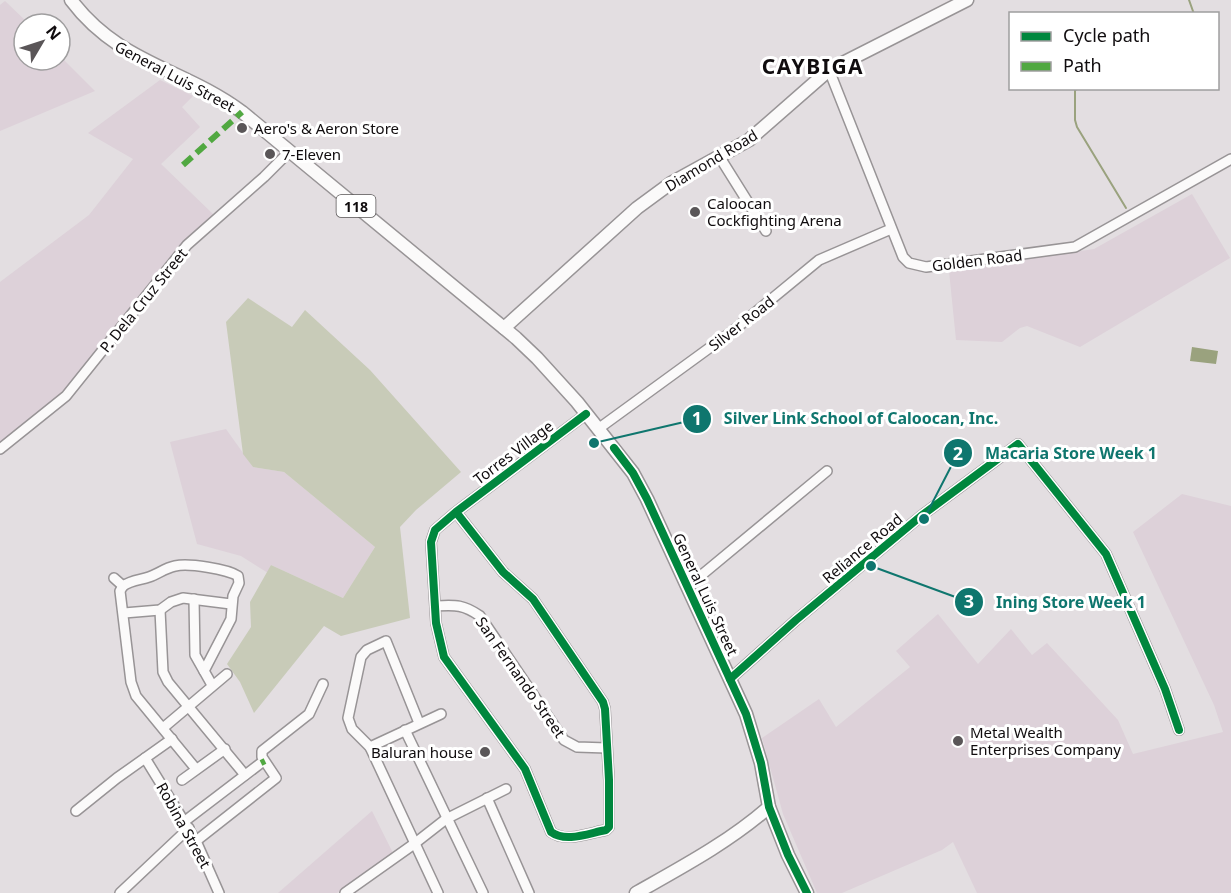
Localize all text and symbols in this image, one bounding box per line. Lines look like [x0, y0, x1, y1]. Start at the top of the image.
north arrow [12, 12, 72, 72]
legend [1009, 12, 1219, 90]
text: N [41, 21, 66, 45]
text: Cycle path [1063, 23, 1150, 47]
street label: General Luis Street [112, 36, 239, 116]
district label: CAYBIGA [762, 52, 864, 80]
text: Path [1063, 53, 1102, 77]
place label: Aero's & Aeron Store [254, 118, 399, 138]
marker: Aero's & Aeron Store [235, 121, 249, 135]
street label: Diamond Road [661, 124, 761, 196]
place label: 7-Eleven [282, 144, 341, 164]
marker: 7-Eleven [263, 147, 277, 161]
place label: Caloocan Cockfighting Arena [707, 193, 842, 230]
road number: 118 [336, 195, 376, 217]
marker: Caloocan Cockfighting Arena [688, 205, 702, 219]
street label: P. Dela Cruz Street [95, 243, 192, 356]
street label: Golden Road [931, 245, 1023, 275]
street label: Silver Road [704, 291, 778, 355]
callout: Silver Link School of Caloocan, Inc. [682, 402, 1010, 436]
text: 1 [692, 406, 702, 430]
text: Silver Link School of Caloocan, Inc. [724, 407, 998, 429]
street label: Torres Village [469, 416, 557, 488]
callout: Macaria Store Week 1 [943, 436, 1169, 470]
text: 2 [953, 441, 963, 465]
text: Macaria Store Week 1 [985, 442, 1157, 464]
street label: Reliance Road [818, 509, 906, 587]
street label: General Luis Street [669, 529, 743, 659]
callout: Ining Store Week 1 [954, 585, 1158, 619]
text: 3 [964, 589, 974, 613]
text: Ining Store Week 1 [996, 591, 1146, 613]
street label: San Fernando Street [472, 613, 571, 742]
place label: Metal Wealth Enterprises Company [970, 722, 1121, 759]
marker: Metal Wealth Enterprises Company [951, 734, 965, 748]
place label: Baluran house [371, 742, 473, 762]
marker: Baluran house [478, 745, 492, 759]
street label: Robina Street [152, 779, 216, 872]

